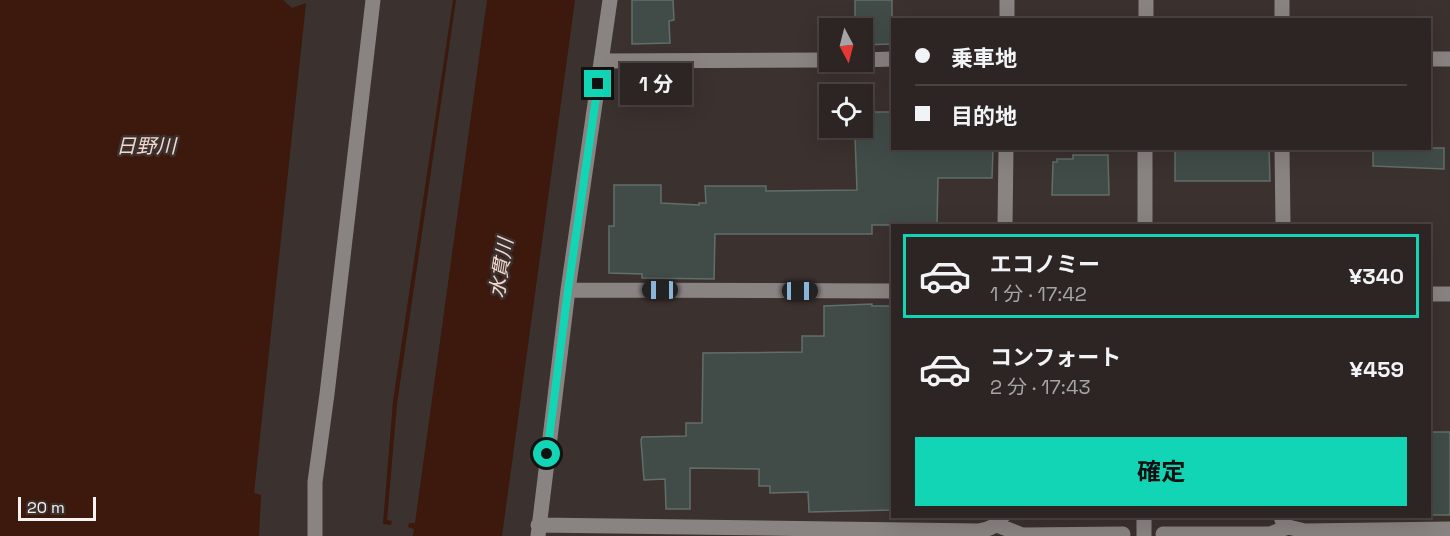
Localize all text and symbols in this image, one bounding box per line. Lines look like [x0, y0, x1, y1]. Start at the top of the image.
north arrow [819, 18, 873, 72]
map controls [819, 18, 873, 138]
text: 乗車地 [951, 44, 1017, 72]
callout: 1 分 [619, 63, 691, 105]
route end [584, 70, 611, 97]
text: 1 分 [639, 71, 673, 97]
button: locate [819, 84, 873, 138]
text: 目的地 [951, 102, 1017, 130]
water label: 日野川 [116, 133, 178, 159]
water label: 水貫川 [483, 234, 519, 300]
icon: car [918, 249, 972, 303]
text: エコノミー [990, 250, 1100, 278]
text: ¥340 [1349, 262, 1404, 290]
car [642, 281, 678, 299]
text: 1 分 · 17:42 [990, 281, 1087, 307]
car [782, 282, 818, 300]
icon: car [918, 342, 972, 396]
text: コンフォート [990, 343, 1121, 371]
text: ¥459 [1350, 355, 1404, 383]
text: 2 分 · 17:43 [990, 374, 1091, 400]
button: 確定 [915, 437, 1407, 506]
route start [533, 440, 560, 467]
scale bar [18, 494, 96, 522]
text: 20 m [27, 497, 65, 518]

